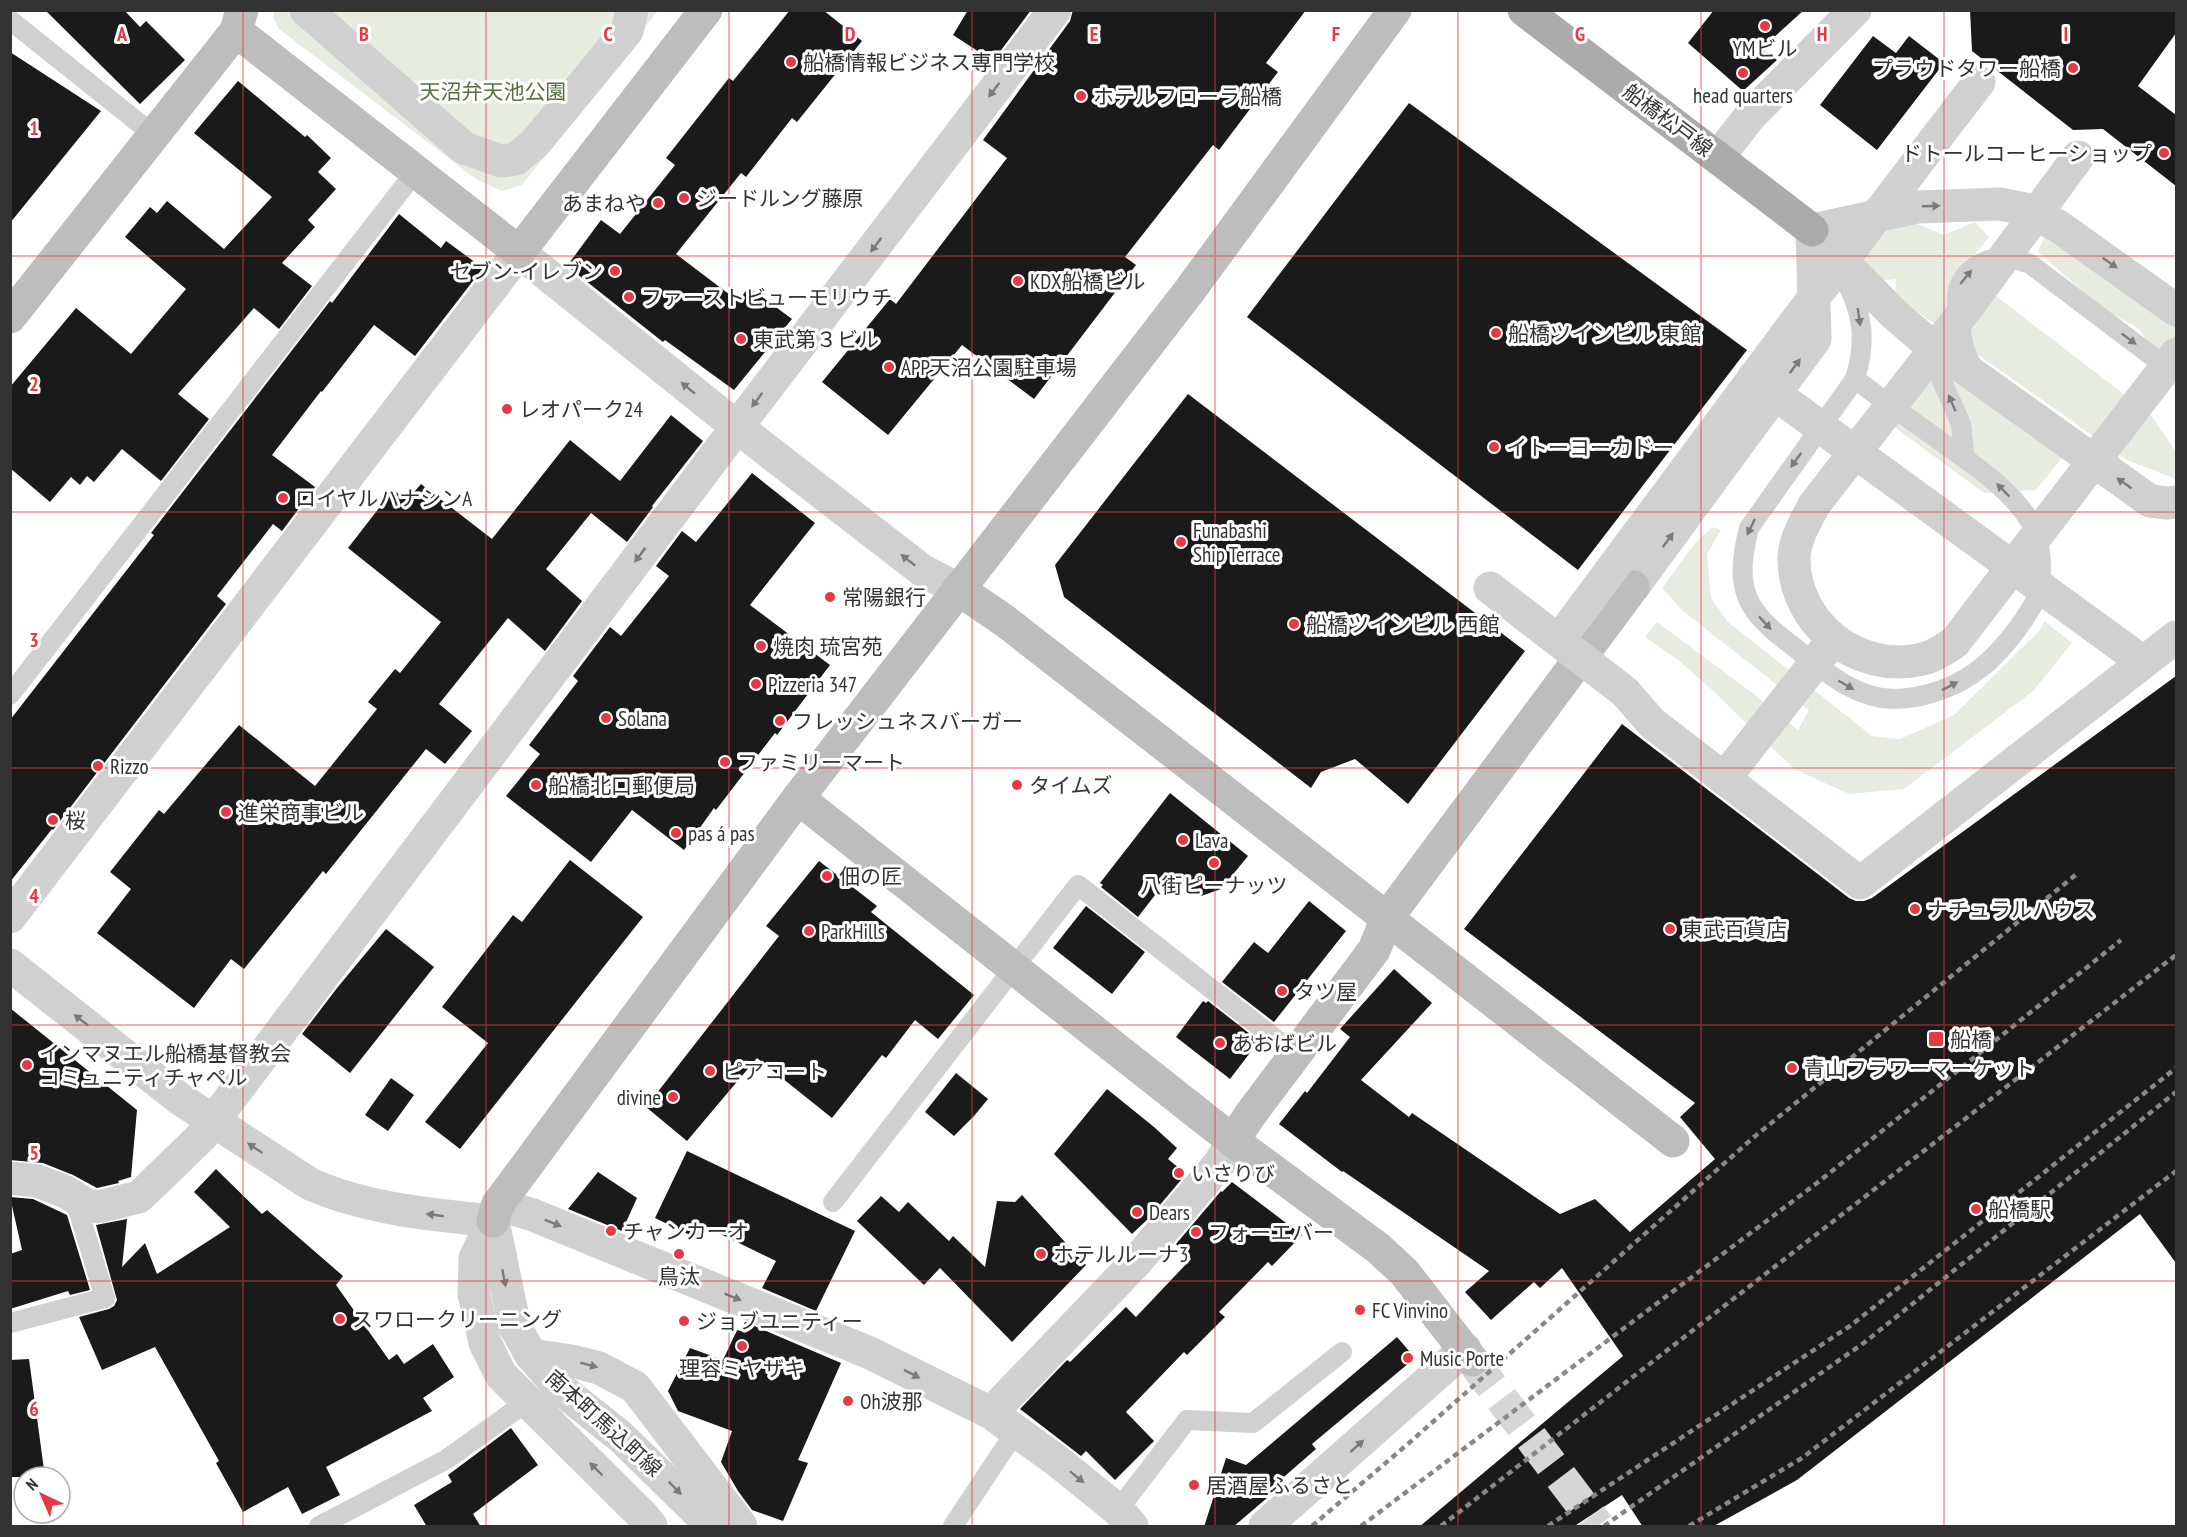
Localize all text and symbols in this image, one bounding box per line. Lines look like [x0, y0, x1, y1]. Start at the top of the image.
marker: YMビル [1758, 19, 1772, 33]
text: A [116, 21, 128, 47]
text: B [359, 21, 369, 47]
text: C [603, 21, 613, 47]
text: D [845, 21, 856, 47]
text: E [1090, 21, 1098, 47]
text: F [1332, 21, 1340, 47]
text: G [1575, 21, 1585, 47]
text: H [1817, 21, 1827, 47]
text: I [2064, 21, 2068, 47]
place label: YMビル [1733, 35, 1797, 62]
place label: 船橋情報ビジネス専門学校 [803, 49, 1055, 76]
marker: 船橋情報ビジネス専門学校 [784, 55, 798, 69]
place label: プラウドタワー船橋 [1872, 55, 2061, 82]
marker: プラウドタワー船橋 [2066, 61, 2080, 75]
marker: head quarters [1736, 66, 1750, 80]
park label: 天沼弁天池公園 [420, 78, 567, 105]
street label: 船橋松戸線 [1618, 78, 1718, 162]
place label: head quarters [1693, 82, 1793, 109]
one-way arrow [989, 83, 1001, 98]
place label: ホテルフローラ船橋 [1093, 83, 1282, 110]
marker: ホテルフローラ船橋 [1074, 89, 1088, 103]
text: 1 [29, 115, 39, 141]
place label: ドトールコーヒーショップ [1901, 140, 2152, 167]
marker: ドトールコーヒーショップ [2157, 146, 2171, 160]
place label: ジードルング藤原 [696, 185, 864, 212]
place label: あまねや [562, 190, 646, 217]
marker: ジードルング藤原 [677, 191, 691, 205]
marker: あまねや [651, 196, 665, 210]
one-way arrow [1922, 202, 1941, 211]
one-way arrow [869, 237, 882, 253]
one-way arrow [2101, 257, 2117, 269]
place label: セブン-イレブン [450, 258, 603, 285]
marker: セブン-イレブン [608, 264, 622, 278]
place label: KDX船橋ビル [1030, 268, 1145, 295]
one-way arrow [1960, 269, 1973, 285]
marker: KDX船橋ビル [1011, 274, 1025, 288]
place label: ファーストビューモリウチ [641, 284, 892, 311]
marker: ファーストビューモリウチ [622, 290, 636, 304]
one-way arrow [1855, 308, 1864, 327]
place label: 船橋ツインビル 東館 [1508, 320, 1701, 347]
place label: 東武第３ビル [753, 326, 879, 353]
marker: 船橋ツインビル 東館 [1489, 326, 1503, 340]
marker: 東武第３ビル [734, 332, 748, 346]
one-way arrow [2121, 332, 2136, 344]
place label: APP天沼公園駐車場 [901, 354, 1077, 381]
one-way arrow [1789, 358, 1801, 373]
marker: APP天沼公園駐車場 [882, 360, 896, 374]
text: 2 [29, 371, 39, 397]
one-way arrow [680, 381, 696, 394]
one-way arrow [751, 392, 764, 408]
one-way arrow [1947, 393, 1957, 411]
place label: レオパーク24 [519, 396, 643, 423]
marker: レオパーク24 [500, 402, 514, 416]
place label: イトーヨーカドー [1506, 434, 1674, 461]
marker: イトーヨーカドー [1487, 440, 1501, 454]
one-way arrow [1791, 453, 1803, 468]
one-way arrow [2117, 477, 2133, 489]
one-way arrow [1997, 483, 2011, 497]
place label: ロイヤルハナシンA [295, 485, 472, 512]
marker: ロイヤルハナシンA [276, 491, 290, 505]
place label: Funabashi Ship Terrace [1193, 517, 1280, 568]
one-way arrow [1747, 518, 1757, 536]
one-way arrow [1661, 533, 1673, 548]
marker: Funabashi Ship Terrace [1174, 535, 1188, 549]
one-way arrow [634, 548, 646, 563]
one-way arrow [900, 553, 916, 566]
place label: 常陽銀行 [842, 584, 926, 611]
marker: 常陽銀行 [823, 590, 837, 604]
place label: 船橋ツインビル 西館 [1306, 611, 1499, 638]
one-way arrow [1757, 615, 1771, 629]
marker: 船橋ツインビル 西館 [1287, 617, 1301, 631]
text: 3 [29, 627, 39, 653]
place label: 焼肉 琉宮苑 [773, 633, 882, 660]
marker: 焼肉 琉宮苑 [754, 639, 768, 653]
place label: Pizzeria 347 [768, 671, 857, 698]
marker: Pizzeria 347 [749, 677, 763, 691]
one-way arrow [1838, 680, 1855, 690]
one-way arrow [1941, 681, 1958, 691]
place label: Solana [618, 705, 667, 732]
place label: フレッシュネスバーガー [792, 708, 1023, 735]
marker: Solana [599, 711, 613, 725]
marker: フレッシュネスバーガー [773, 714, 787, 728]
place label: ファミリーマート [737, 749, 905, 776]
place label: Rizzo [110, 753, 149, 780]
marker: ファミリーマート [718, 755, 732, 769]
marker: Rizzo [91, 759, 105, 773]
place label: 船橋北口郵便局 [548, 772, 695, 799]
place label: タイムズ [1029, 772, 1113, 799]
marker: 船橋北口郵便局 [529, 778, 543, 792]
marker: タイムズ [1010, 778, 1024, 792]
place label: 進栄商事ビル [238, 799, 364, 826]
marker: 進栄商事ビル [219, 805, 233, 819]
place label: 桜 [65, 807, 86, 834]
marker: 桜 [46, 813, 60, 827]
place label: pas á pas [688, 820, 755, 847]
marker: pas á pas [669, 826, 683, 840]
place label: Lava [1195, 827, 1228, 854]
marker: Lava [1176, 833, 1190, 847]
marker: 八街ピーナッツ [1207, 856, 1221, 870]
place label: 佃の匠 [839, 863, 902, 890]
marker: 佃の匠 [820, 869, 834, 883]
place label: 八街ピーナッツ [1141, 872, 1288, 899]
text: 4 [29, 883, 39, 909]
place label: ナチュラルハウス [1927, 896, 2095, 923]
marker: ナチュラルハウス [1908, 902, 1922, 916]
place label: 東武百貨店 [1682, 916, 1787, 943]
place label: ParkHills [821, 918, 885, 945]
marker: 東武百貨店 [1663, 922, 1677, 936]
marker: ParkHills [802, 924, 816, 938]
place label: タツ屋 [1294, 978, 1357, 1005]
marker: タツ屋 [1275, 984, 1289, 998]
one-way arrow [73, 1015, 88, 1027]
place label: 船橋 [1950, 1026, 1992, 1053]
place label: あおばビル [1232, 1030, 1337, 1057]
marker: 船橋 [1927, 1030, 1945, 1048]
marker: あおばビル [1213, 1036, 1227, 1050]
place label: インマヌエル船橋基督教会 コミュニティチャペル [39, 1040, 291, 1091]
place label: 青山フラワーマーケット [1804, 1055, 2035, 1082]
marker: インマヌエル船橋基督教会 コミュニティチャペル [20, 1058, 34, 1072]
place label: ピアコート [722, 1058, 827, 1085]
marker: 青山フラワーマーケット [1785, 1061, 1799, 1075]
marker: ピアコート [703, 1064, 717, 1078]
place label: divine [617, 1084, 661, 1111]
marker: divine [666, 1090, 680, 1104]
text: 5 [29, 1140, 39, 1166]
one-way arrow [247, 1142, 263, 1153]
place label: いさりび [1191, 1160, 1275, 1187]
marker: いさりび [1172, 1166, 1186, 1180]
place label: 船橋駅 [1988, 1196, 2051, 1223]
place label: Dears [1149, 1199, 1190, 1226]
marker: 船橋駅 [1969, 1202, 1983, 1216]
marker: Dears [1130, 1205, 1144, 1219]
one-way arrow [425, 1210, 444, 1219]
place label: チャンカーオ [623, 1218, 749, 1245]
one-way arrow [544, 1219, 562, 1228]
place label: フォーエバー [1208, 1219, 1334, 1246]
marker: チャンカーオ [604, 1224, 618, 1238]
marker: フォーエバー [1189, 1225, 1203, 1239]
place label: ホテルルーナ3 [1053, 1241, 1188, 1268]
marker: 鳥汰 [672, 1247, 686, 1261]
marker: ホテルルーナ3 [1034, 1247, 1048, 1261]
place label: 鳥汰 [658, 1263, 700, 1290]
one-way arrow [500, 1269, 509, 1288]
one-way arrow [725, 1292, 743, 1302]
place label: FC Vinvino [1372, 1297, 1448, 1324]
marker: FC Vinvino [1353, 1303, 1367, 1317]
place label: スワロークリーニング [352, 1306, 562, 1333]
place label: ジョブユニティー [696, 1308, 863, 1335]
marker: スワロークリーニング [333, 1312, 347, 1326]
marker: ジョブユニティー [677, 1314, 691, 1328]
marker: 理容ミヤザキ [735, 1339, 749, 1353]
place label: Music Porte [1420, 1345, 1504, 1372]
marker: Music Porte [1401, 1351, 1415, 1365]
place label: 理容ミヤザキ [679, 1355, 805, 1382]
one-way arrow [580, 1361, 598, 1371]
street label: 南本町馬込町線 [540, 1364, 668, 1482]
one-way arrow [904, 1369, 921, 1379]
place label: Oh波那 [860, 1388, 923, 1415]
marker: Oh波那 [841, 1394, 855, 1408]
text: 6 [29, 1396, 39, 1422]
one-way arrow [1349, 1440, 1364, 1453]
one-way arrow [590, 1463, 604, 1477]
north arrow [12, 1465, 72, 1525]
one-way arrow [1069, 1470, 1084, 1483]
place label: 居酒屋ふるさと [1206, 1472, 1353, 1499]
text: N [22, 1474, 42, 1494]
marker: 居酒屋ふるさと [1187, 1478, 1201, 1492]
one-way arrow [667, 1481, 681, 1495]

